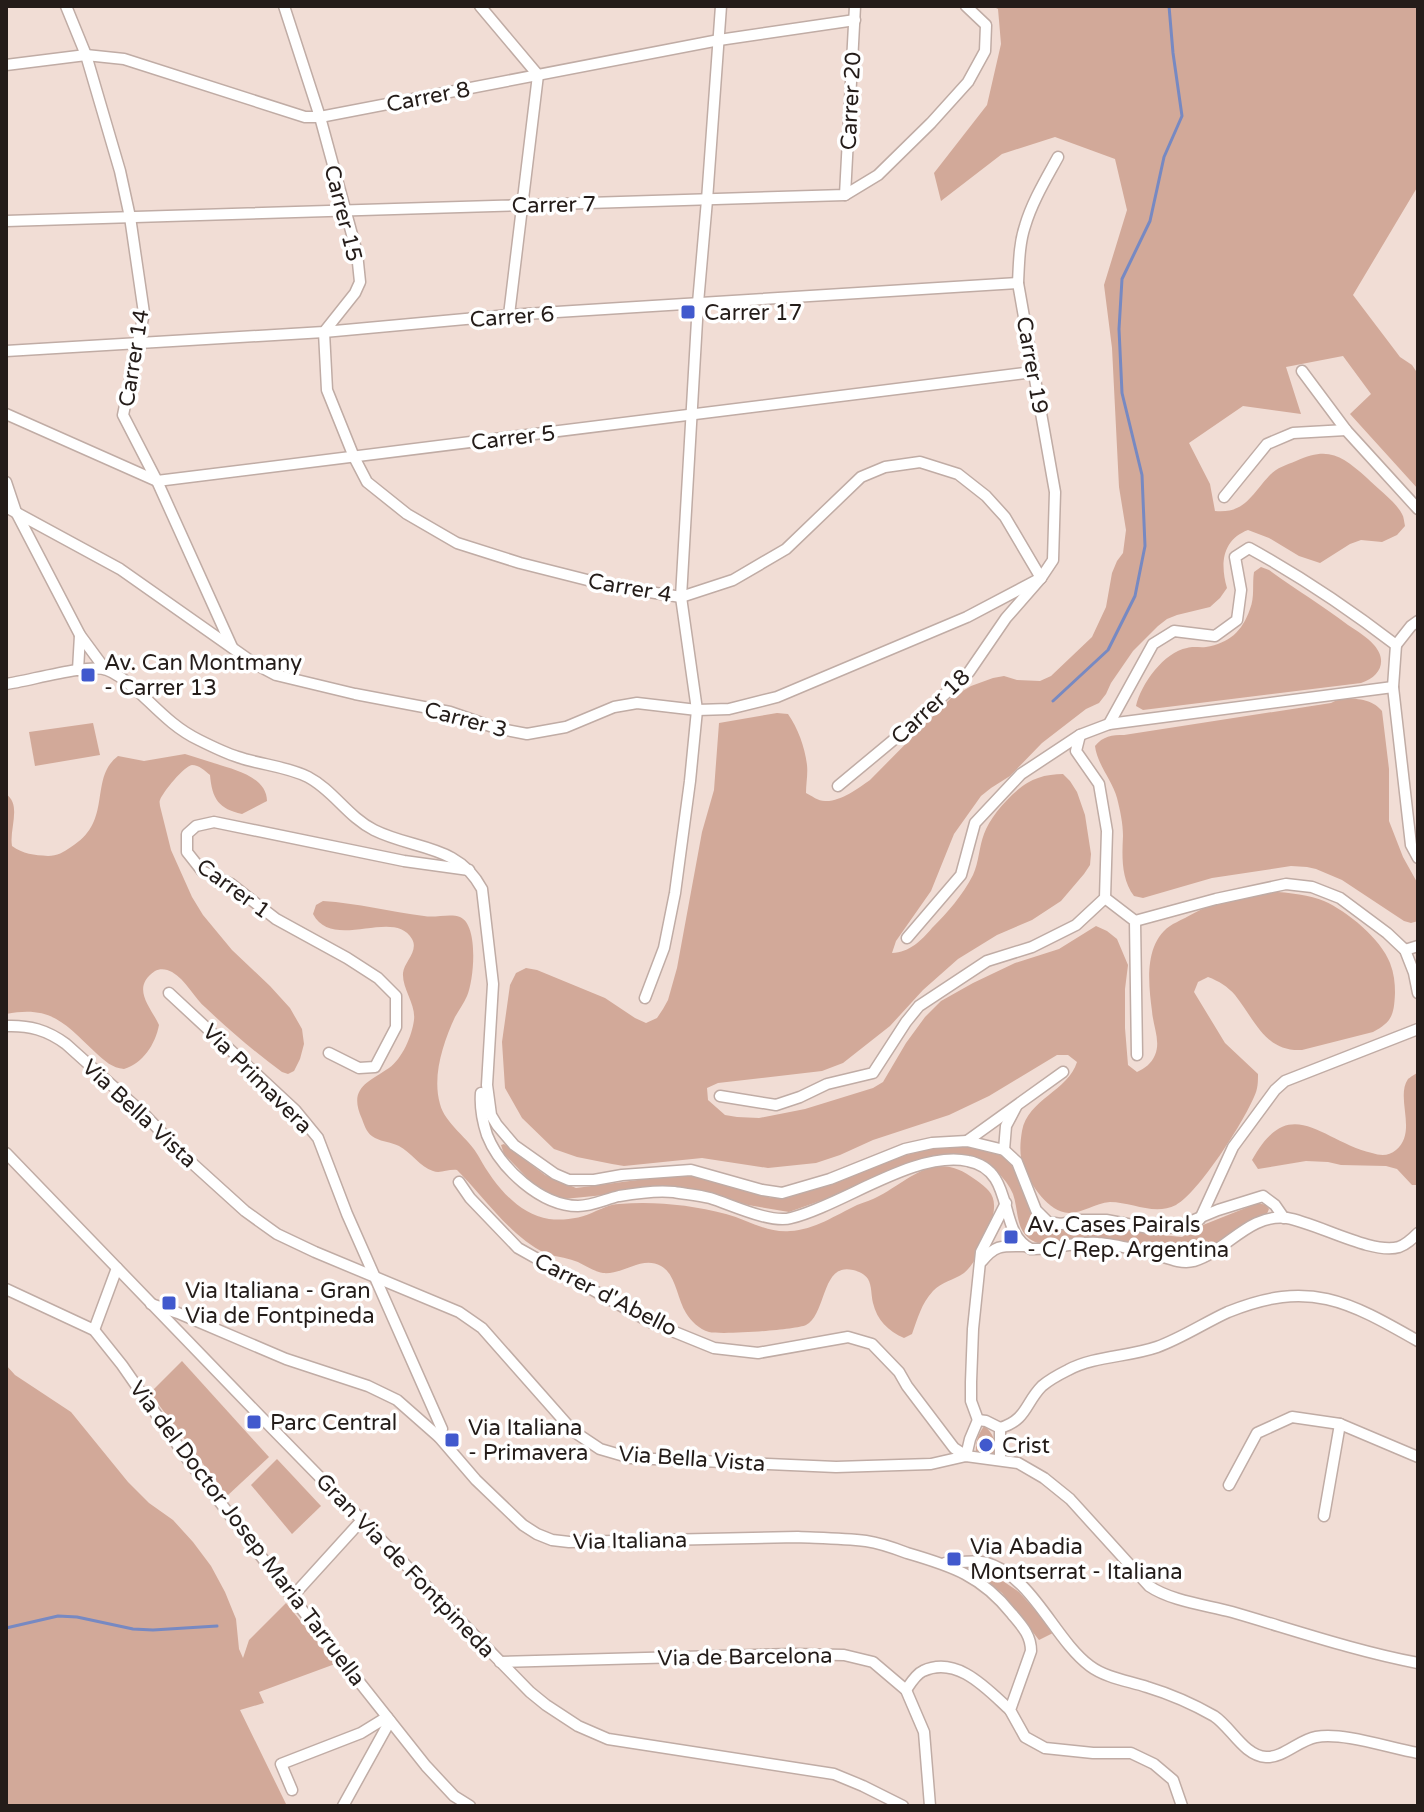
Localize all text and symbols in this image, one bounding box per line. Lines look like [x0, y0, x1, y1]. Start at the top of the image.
street label: Carrer 20 [835, 51, 867, 151]
street label: Carrer 8 [384, 76, 472, 118]
street label: Carrer 15 [319, 162, 368, 264]
street label: Carrer 7 [512, 191, 597, 219]
place label: Carrer 17 [704, 300, 802, 326]
street label: Carrer 6 [469, 301, 555, 333]
marker: Carrer 17 [679, 303, 697, 321]
street label: Carrer 14 [113, 307, 155, 409]
street label: Carrer 19 [1011, 314, 1053, 416]
street label: Carrer 5 [470, 420, 557, 456]
street label: Carrer 4 [586, 568, 674, 608]
place label: Av. Can Montmany - Carrer 13 [104, 650, 302, 701]
street label: Carrer 18 [886, 664, 976, 750]
marker: Av. Can Montmany - Carrer 13 [79, 666, 97, 684]
street label: Carrer 3 [422, 696, 510, 743]
street label: Carrer 1 [192, 853, 275, 924]
street label: Via Primavera [197, 1019, 317, 1139]
street label: Via Bella Vista [77, 1054, 202, 1173]
place label: Av. Cases Pairals - C/ Rep. Argentina [1027, 1212, 1229, 1263]
marker: Av. Cases Pairals - C/ Rep. Argentina [1002, 1228, 1020, 1246]
street label: Carrer d'Abello [530, 1248, 681, 1342]
place label: Via Italiana - Gran Via de Fontpineda [185, 1278, 375, 1329]
marker: Via Italiana - Gran Via de Fontpineda [160, 1294, 178, 1312]
street label: Via del Doctor Josep Maria Tarruella [124, 1376, 370, 1691]
place label: Parc Central [270, 1410, 397, 1436]
marker: Parc Central [245, 1413, 263, 1431]
place label: Via Italiana - Primavera [468, 1415, 588, 1466]
marker: Via Italiana - Primavera [443, 1431, 461, 1449]
place label: Crist [1002, 1433, 1050, 1459]
marker: Crist [977, 1436, 995, 1454]
street label: Via Bella Vista [618, 1441, 766, 1477]
street label: Gran Via de Fontpineda [310, 1468, 500, 1663]
street label: Via Italiana [573, 1527, 687, 1555]
place label: Via Abadia Montserrat - Italiana [970, 1534, 1183, 1585]
marker: Via Abadia Montserrat - Italiana [945, 1550, 963, 1568]
street label: Via de Barcelona [657, 1642, 833, 1672]

